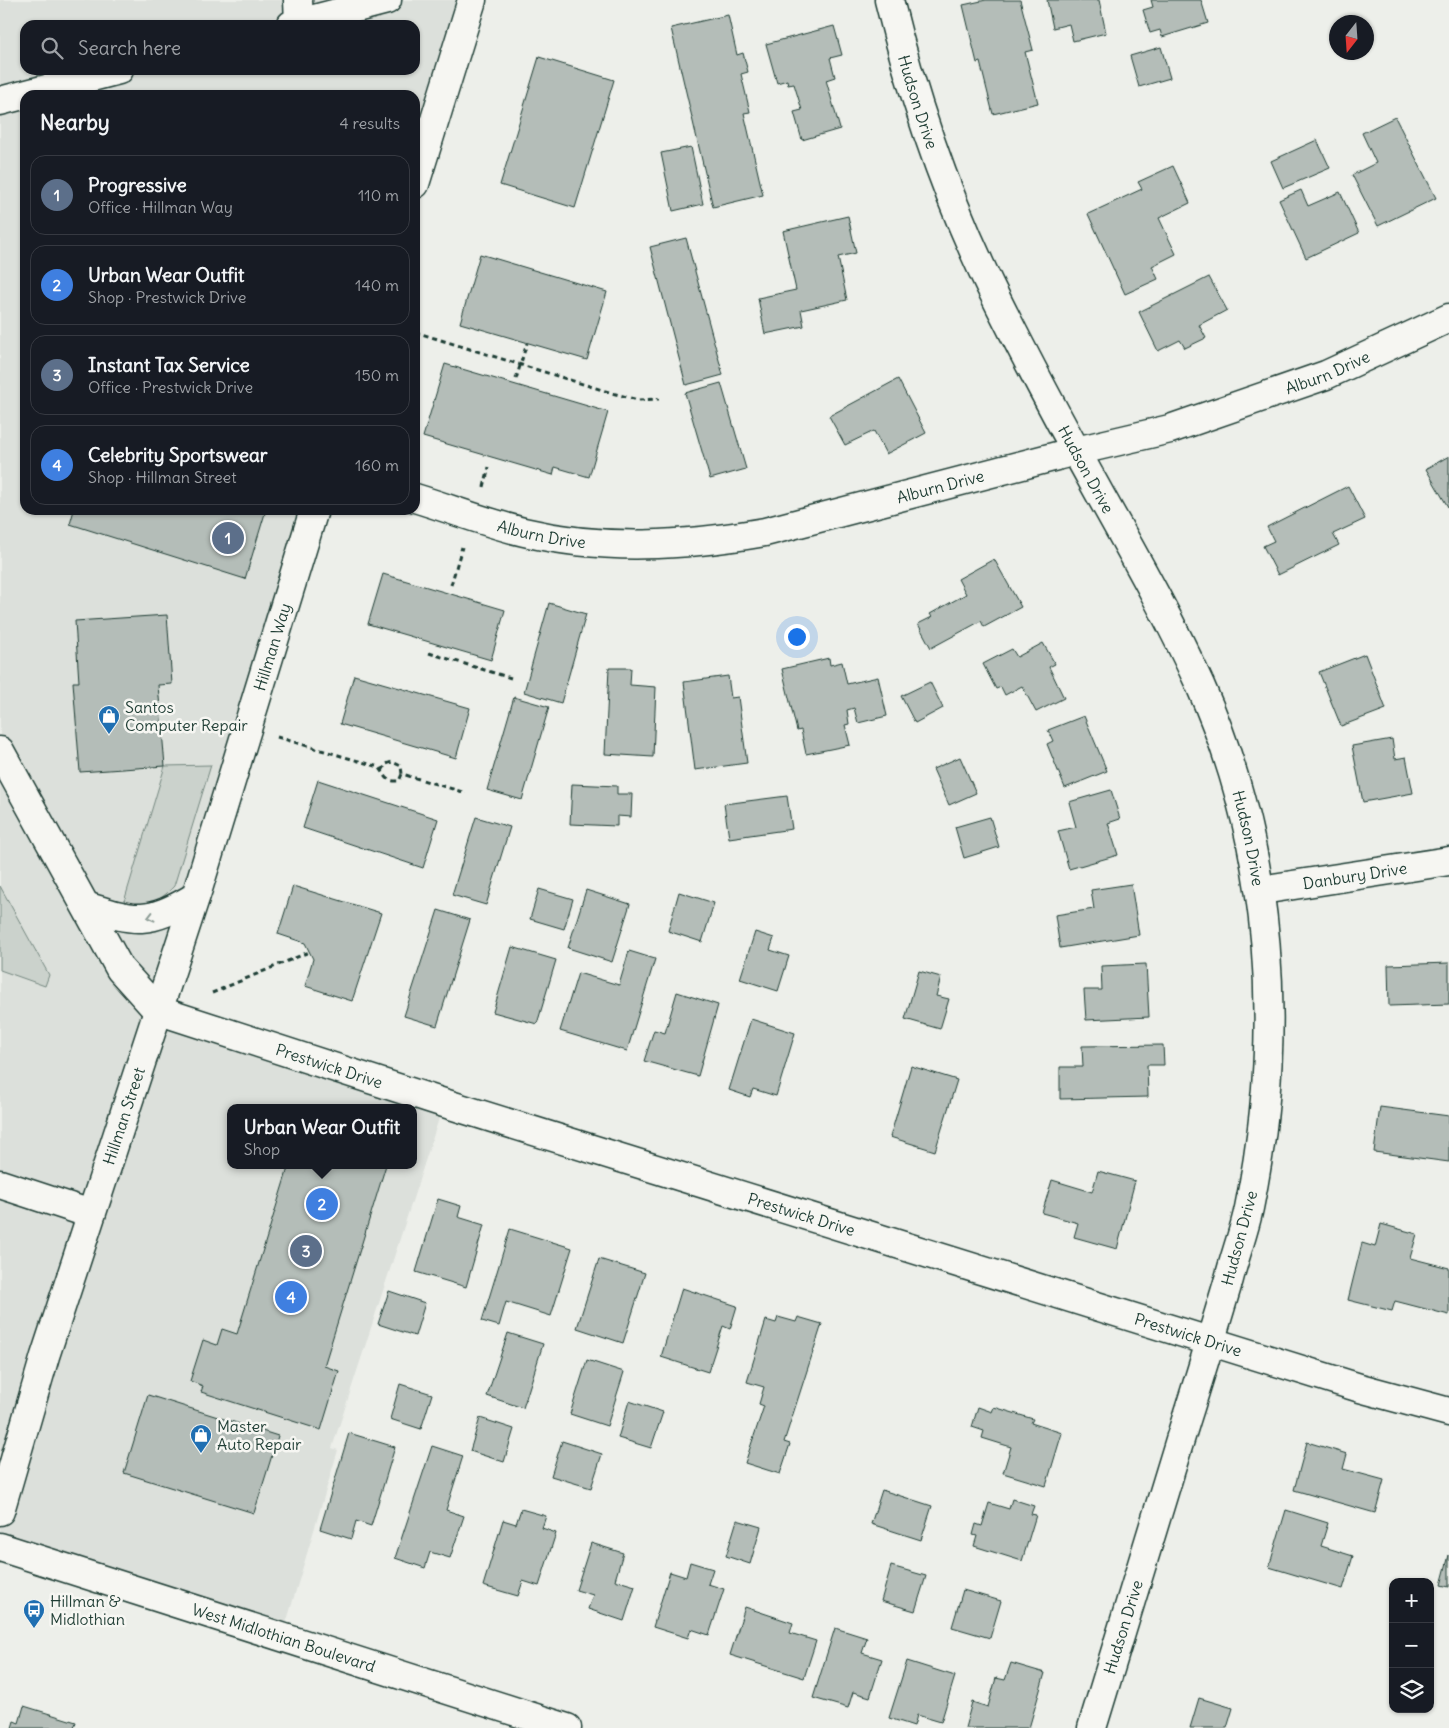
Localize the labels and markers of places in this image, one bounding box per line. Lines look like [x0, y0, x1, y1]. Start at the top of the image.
pin: 1 [212, 519, 244, 557]
place label: Santos Computer Repair [125, 697, 248, 735]
shop icon: Santos Computer Repair [97, 704, 121, 735]
pin: 2 [306, 1185, 338, 1223]
pin: 3 [290, 1232, 322, 1270]
pin: 4 [275, 1278, 307, 1316]
place label: Master Auto Repair [217, 1416, 302, 1454]
shop icon: Master Auto Repair [189, 1423, 213, 1454]
place label: Hillman & Midlothian [50, 1591, 125, 1629]
bus stop icon: Hillman & Midlothian [22, 1598, 46, 1629]

